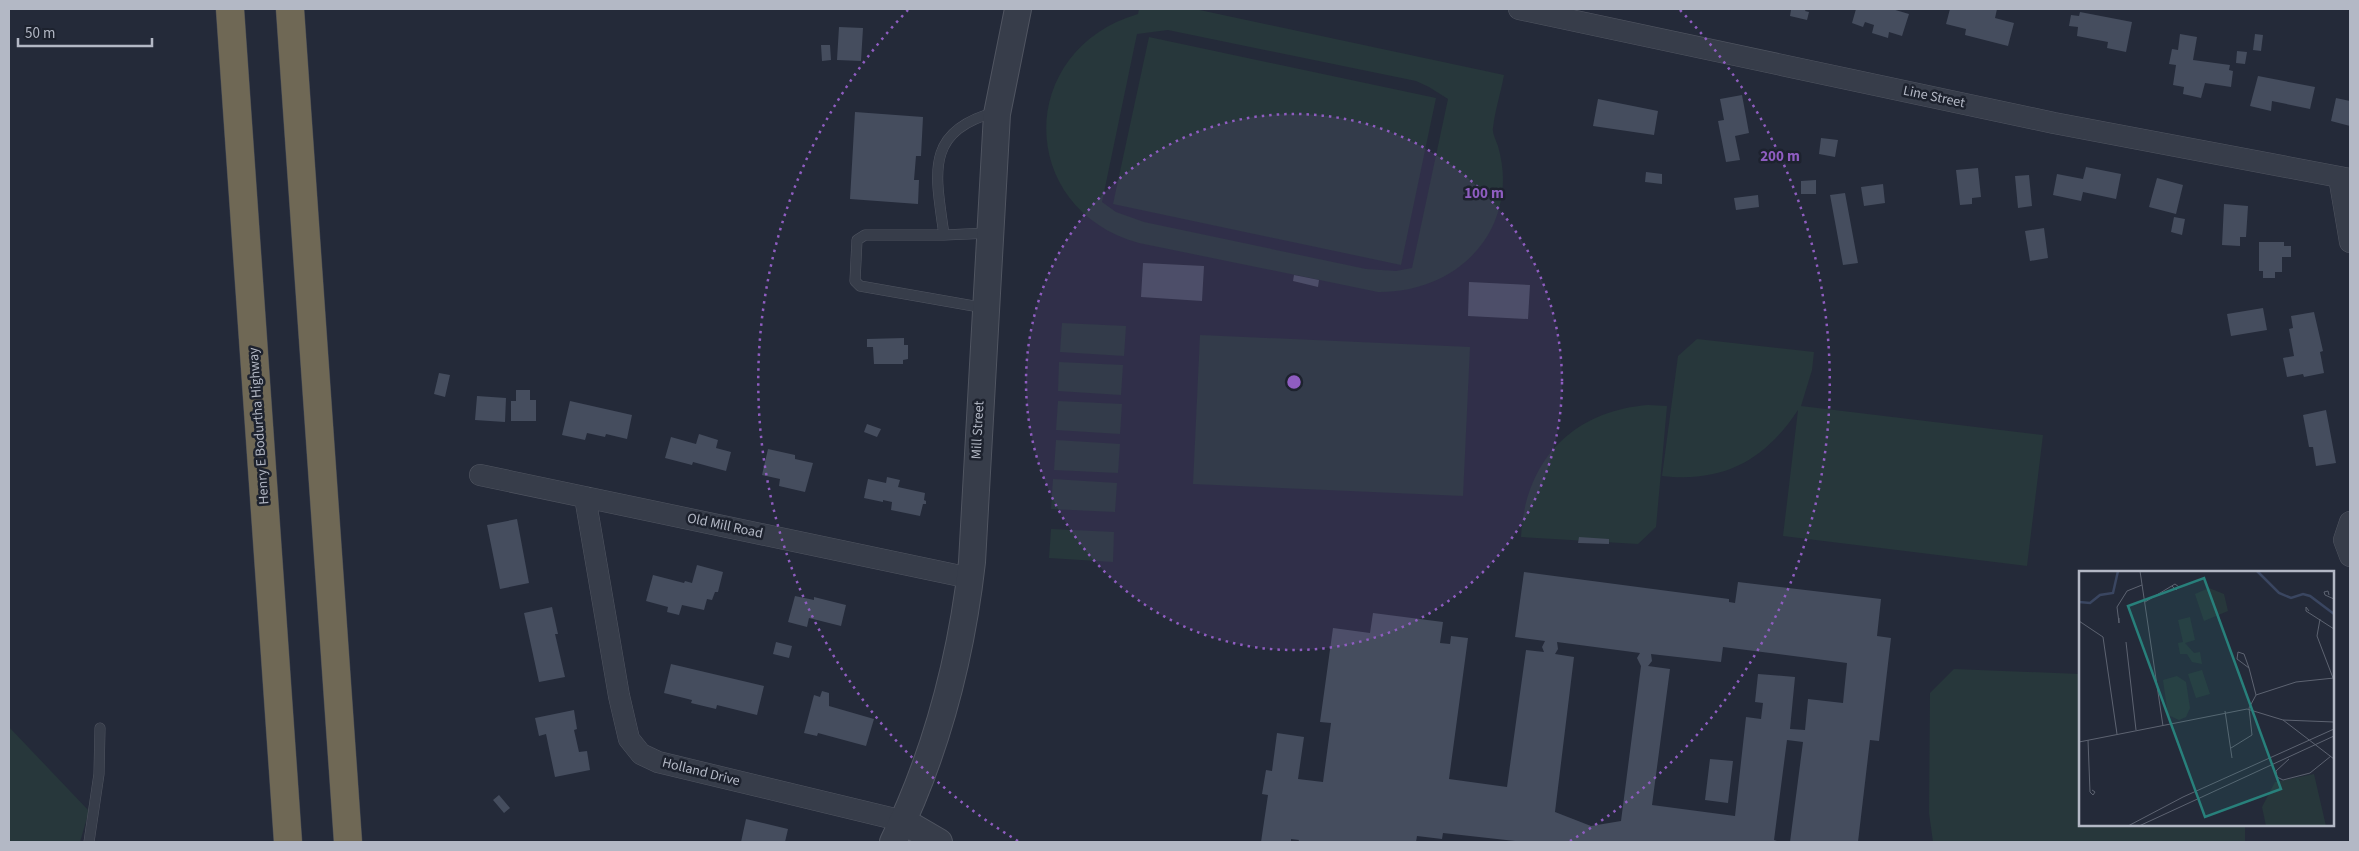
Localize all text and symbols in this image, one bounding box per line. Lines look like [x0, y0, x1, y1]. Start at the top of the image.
scale bar [18, 15, 151, 47]
text: 50 m [25, 23, 55, 44]
street label: Line Street [1901, 81, 1967, 113]
text: 200 m [1760, 146, 1800, 167]
text: 100 m [1464, 183, 1504, 204]
street label: Henry E Bodurtha Highway [243, 346, 274, 505]
centre of rings [1285, 373, 1303, 391]
street label: Mill Street [966, 400, 990, 460]
street label: Old Mill Road [685, 508, 765, 544]
inset map [2079, 571, 2334, 826]
street label: Holland Drive [660, 753, 742, 791]

